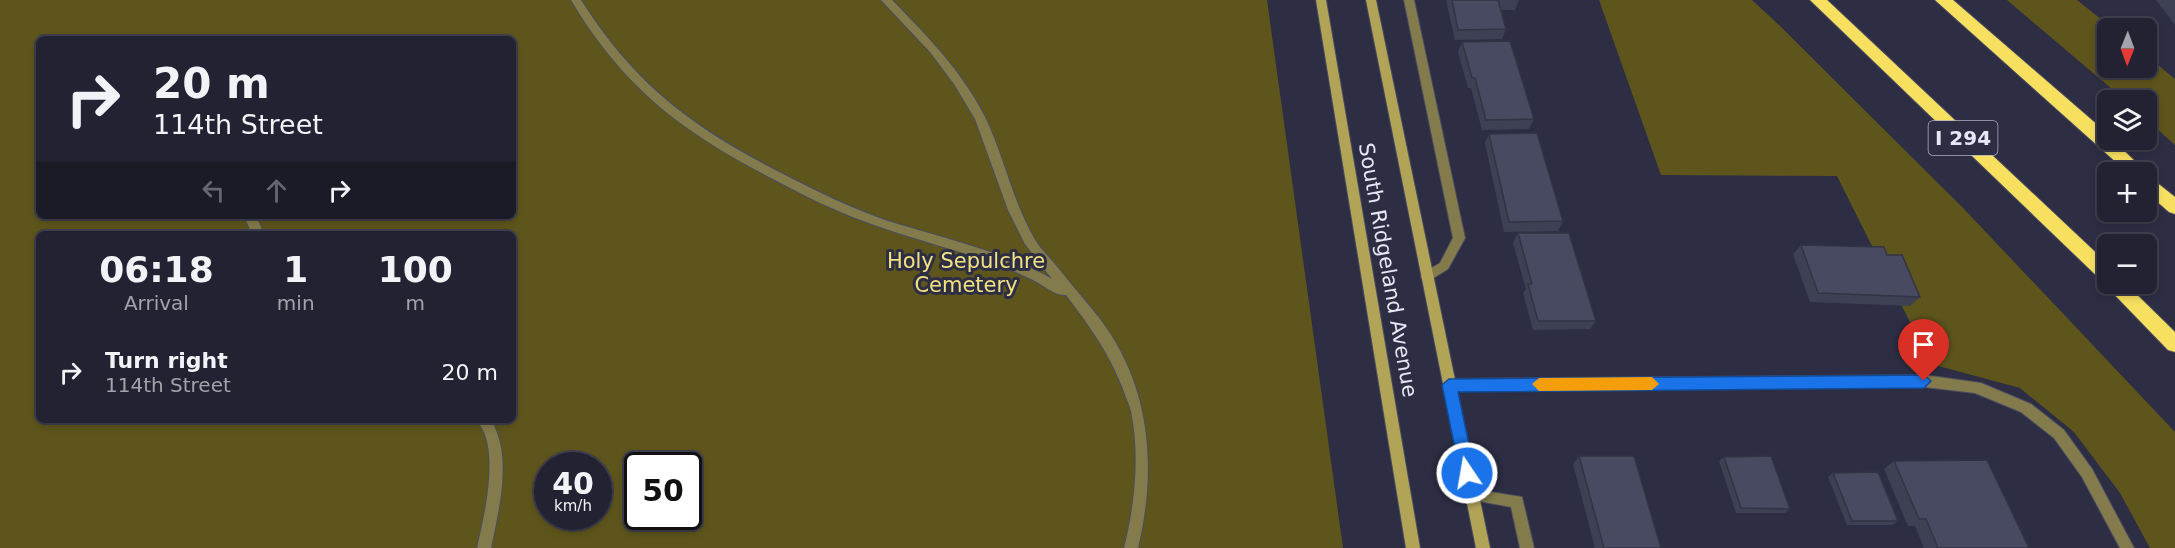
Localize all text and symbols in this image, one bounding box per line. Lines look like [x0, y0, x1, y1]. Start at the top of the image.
north arrow [2097, 18, 2157, 78]
map controls [2097, 18, 2157, 294]
text: 20 m [153, 59, 270, 108]
icon: right [54, 60, 132, 138]
button: layers [2097, 90, 2157, 150]
text: 114th Street [153, 109, 323, 140]
road number: I 294 [1928, 121, 1998, 155]
street label: South Ridgeland Avenue [1354, 141, 1422, 399]
button: + [2097, 162, 2157, 222]
icon: left [197, 174, 230, 207]
icon: ahead [260, 174, 293, 207]
icon: right [323, 174, 356, 207]
button: − [2097, 234, 2157, 294]
text: 06:18 [99, 249, 214, 290]
text: 1 [283, 249, 308, 290]
text: 100 [378, 249, 453, 290]
park label: Holy Sepulchre Cemetery [887, 249, 1045, 297]
text: Arrival [124, 291, 189, 315]
text: min [277, 291, 315, 315]
text: m [406, 291, 425, 315]
pin [1898, 319, 1949, 381]
icon: arrive [1907, 328, 1940, 361]
text: Turn right [105, 348, 228, 373]
icon: right [54, 356, 87, 389]
text: 20 m [442, 360, 498, 385]
text: 114th Street [105, 373, 231, 397]
position arrow [1435, 441, 1499, 505]
speed limit sign: 50 [624, 452, 702, 530]
text: 40 [552, 466, 594, 501]
text: km/h [554, 497, 592, 515]

